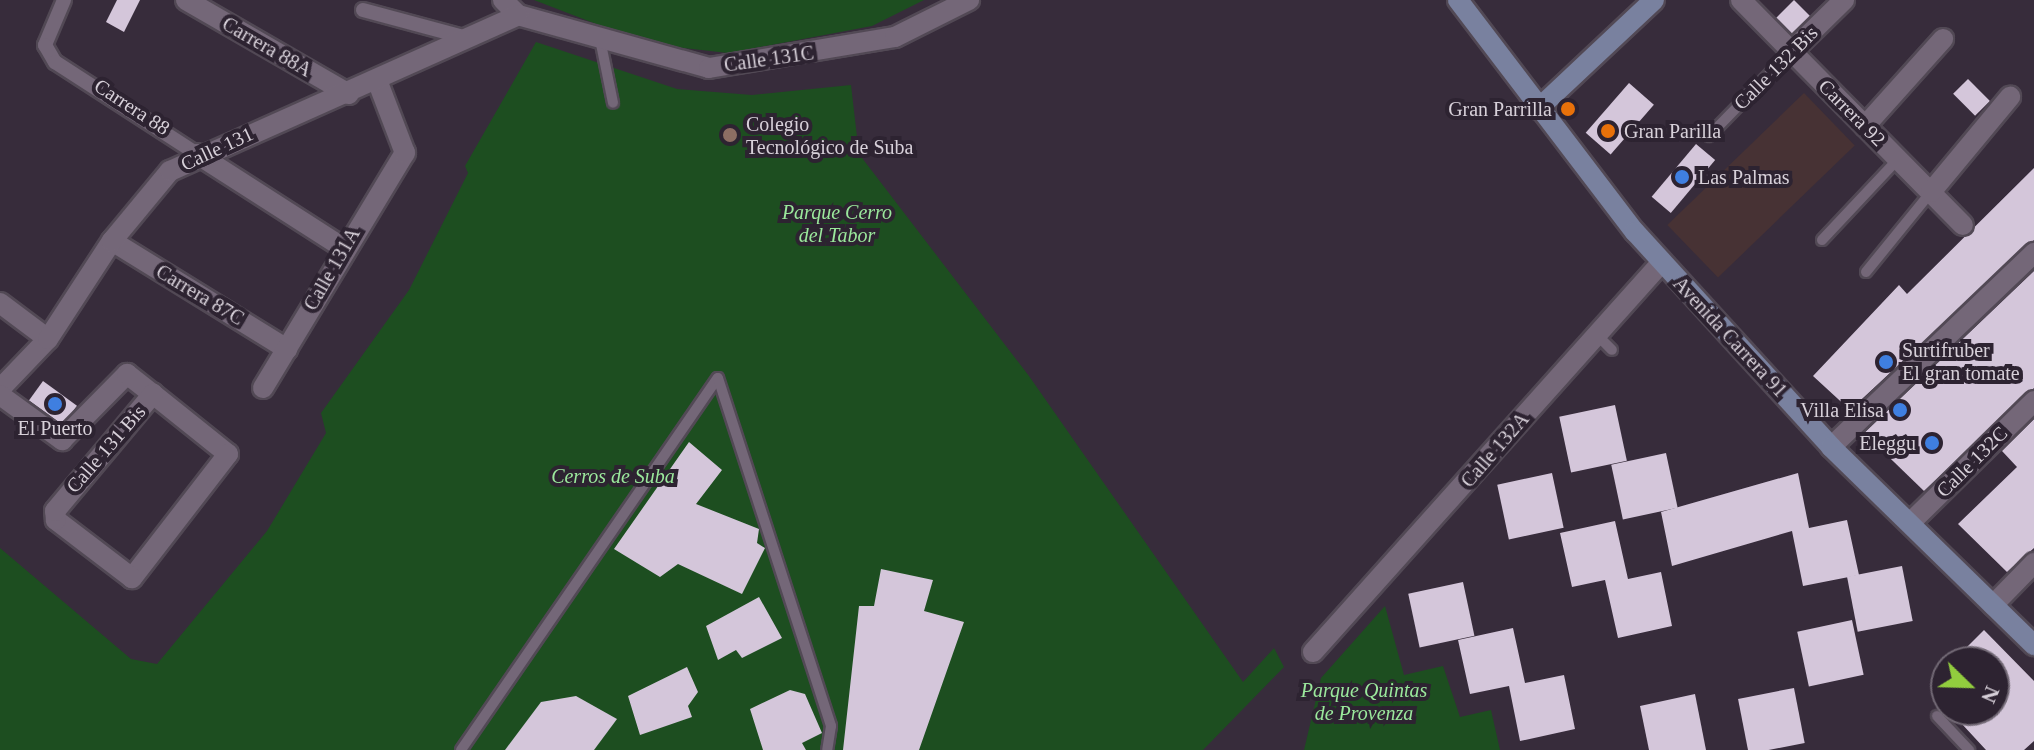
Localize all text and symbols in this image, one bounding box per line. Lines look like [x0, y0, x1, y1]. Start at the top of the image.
street label: Carrera 88A [218, 12, 316, 82]
street label: Calle 132 Bis [1729, 21, 1823, 115]
street label: Calle 131C [722, 41, 816, 77]
street label: Carrera 88 [90, 74, 174, 140]
street label: Carrera 92 [1813, 74, 1891, 152]
place label: Gran Parrilla [1448, 97, 1552, 121]
marker: Gran Parrilla [1559, 100, 1577, 118]
place label: Colegio Tecnológico de Suba [746, 112, 913, 159]
place label: Gran Parilla [1624, 119, 1721, 143]
street label: Calle 131 [177, 122, 257, 176]
marker: Gran Parilla [1599, 122, 1617, 140]
marker: Colegio Tecnológico de Suba [721, 126, 739, 144]
place label: Las Palmas [1698, 165, 1790, 189]
marker: Las Palmas [1673, 168, 1691, 186]
park label: Parque Cerro del Tabor [782, 200, 892, 247]
street label: Calle 131A [299, 223, 365, 315]
street label: Carrera 87C [152, 259, 248, 331]
street label: Avenida Carrera 91 [1668, 272, 1792, 402]
place label: Surtifruber El gran tomate [1902, 338, 2020, 385]
marker: Surtifruber El gran tomate [1877, 353, 1895, 371]
marker: El Puerto [46, 395, 64, 413]
place label: Villa Elisa [1800, 398, 1884, 422]
street label: Calle 131 Bis [61, 400, 151, 498]
marker: Villa Elisa [1891, 401, 1909, 419]
street label: Calle 132A [1456, 408, 1534, 492]
place label: El Puerto [18, 416, 92, 440]
street label: Calle 132C [1932, 422, 2012, 502]
place label: Eleggu [1859, 431, 1916, 455]
marker: Eleggu [1923, 434, 1941, 452]
park label: Cerros de Suba [551, 464, 675, 488]
north arrow [1930, 646, 2010, 726]
park label: Parque Quintas de Provenza [1301, 678, 1427, 725]
text: N [1976, 683, 2005, 707]

